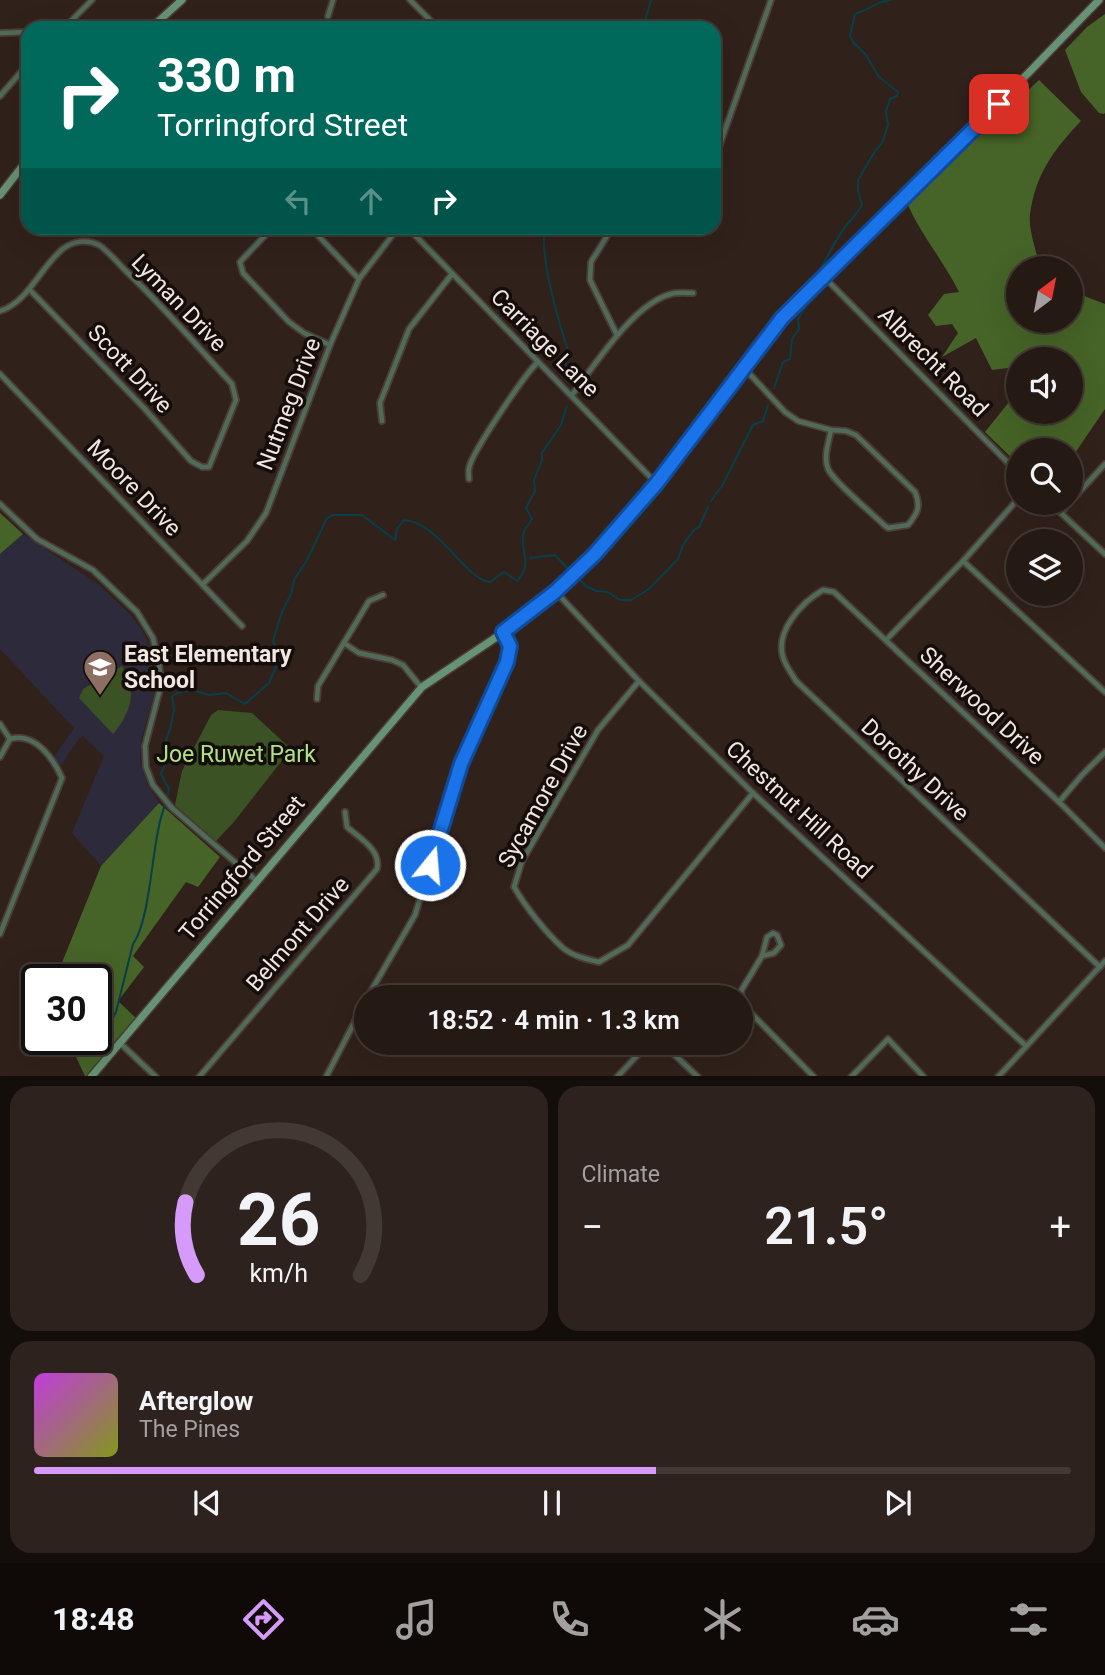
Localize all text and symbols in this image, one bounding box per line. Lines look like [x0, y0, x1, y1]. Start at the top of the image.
text: 330 m [157, 47, 296, 104]
icon: right [42, 49, 133, 140]
pin [969, 74, 1029, 134]
icon: arrive [980, 85, 1018, 123]
text: Torringford Street [157, 106, 408, 144]
icon: left [279, 182, 317, 220]
icon: ahead [352, 182, 390, 220]
icon: right [425, 182, 463, 220]
street label: Lyman Drive [126, 249, 232, 357]
north arrow [1006, 256, 1083, 332]
map controls [1006, 256, 1083, 606]
street label: Carriage Lane [485, 283, 605, 403]
street label: Albrecht Road [873, 302, 993, 422]
street label: Scott Drive [82, 319, 178, 419]
street label: Nutmeg Drive [251, 334, 327, 474]
button: sound [1006, 347, 1083, 424]
street label: Moore Drive [81, 434, 187, 542]
button: search [1006, 438, 1083, 515]
button: layers [1006, 529, 1083, 606]
place label: East Elementary School [124, 641, 292, 694]
street label: Sherwood Drive [914, 641, 1050, 771]
school or university icon: East Elementary School [81, 648, 119, 697]
street label: Dorothy Drive [856, 713, 974, 827]
street label: Sycamore Drive [493, 720, 593, 872]
street label: Chestnut Hill Road [720, 736, 878, 884]
park label: Joe Ruwet Park [156, 741, 316, 768]
street label: Torringford Street [174, 790, 310, 946]
position arrow [393, 828, 467, 902]
street label: Belmont Drive [241, 871, 355, 997]
speed limit sign: 30 [21, 964, 112, 1055]
text: 18:52 · 4 min · 1.3 km [427, 1005, 680, 1035]
text: Climate [582, 1161, 660, 1188]
text: 26 [237, 1177, 321, 1263]
text: 21.5° [764, 1196, 888, 1257]
text: − [582, 1205, 603, 1249]
text: + [1049, 1205, 1071, 1249]
text: km/h [249, 1258, 308, 1287]
text: Afterglow [139, 1386, 253, 1416]
text: The Pines [139, 1416, 240, 1443]
icon: previous [188, 1484, 226, 1522]
icon: pause [533, 1484, 571, 1522]
icon: next [879, 1484, 917, 1522]
icon: directions [239, 1595, 288, 1644]
icon: music [392, 1595, 441, 1644]
icon: phone [545, 1595, 594, 1644]
icon: climate [698, 1595, 747, 1644]
icon: car [851, 1595, 900, 1644]
icon: filters [1004, 1595, 1053, 1644]
text: 18:48 [52, 1600, 134, 1638]

